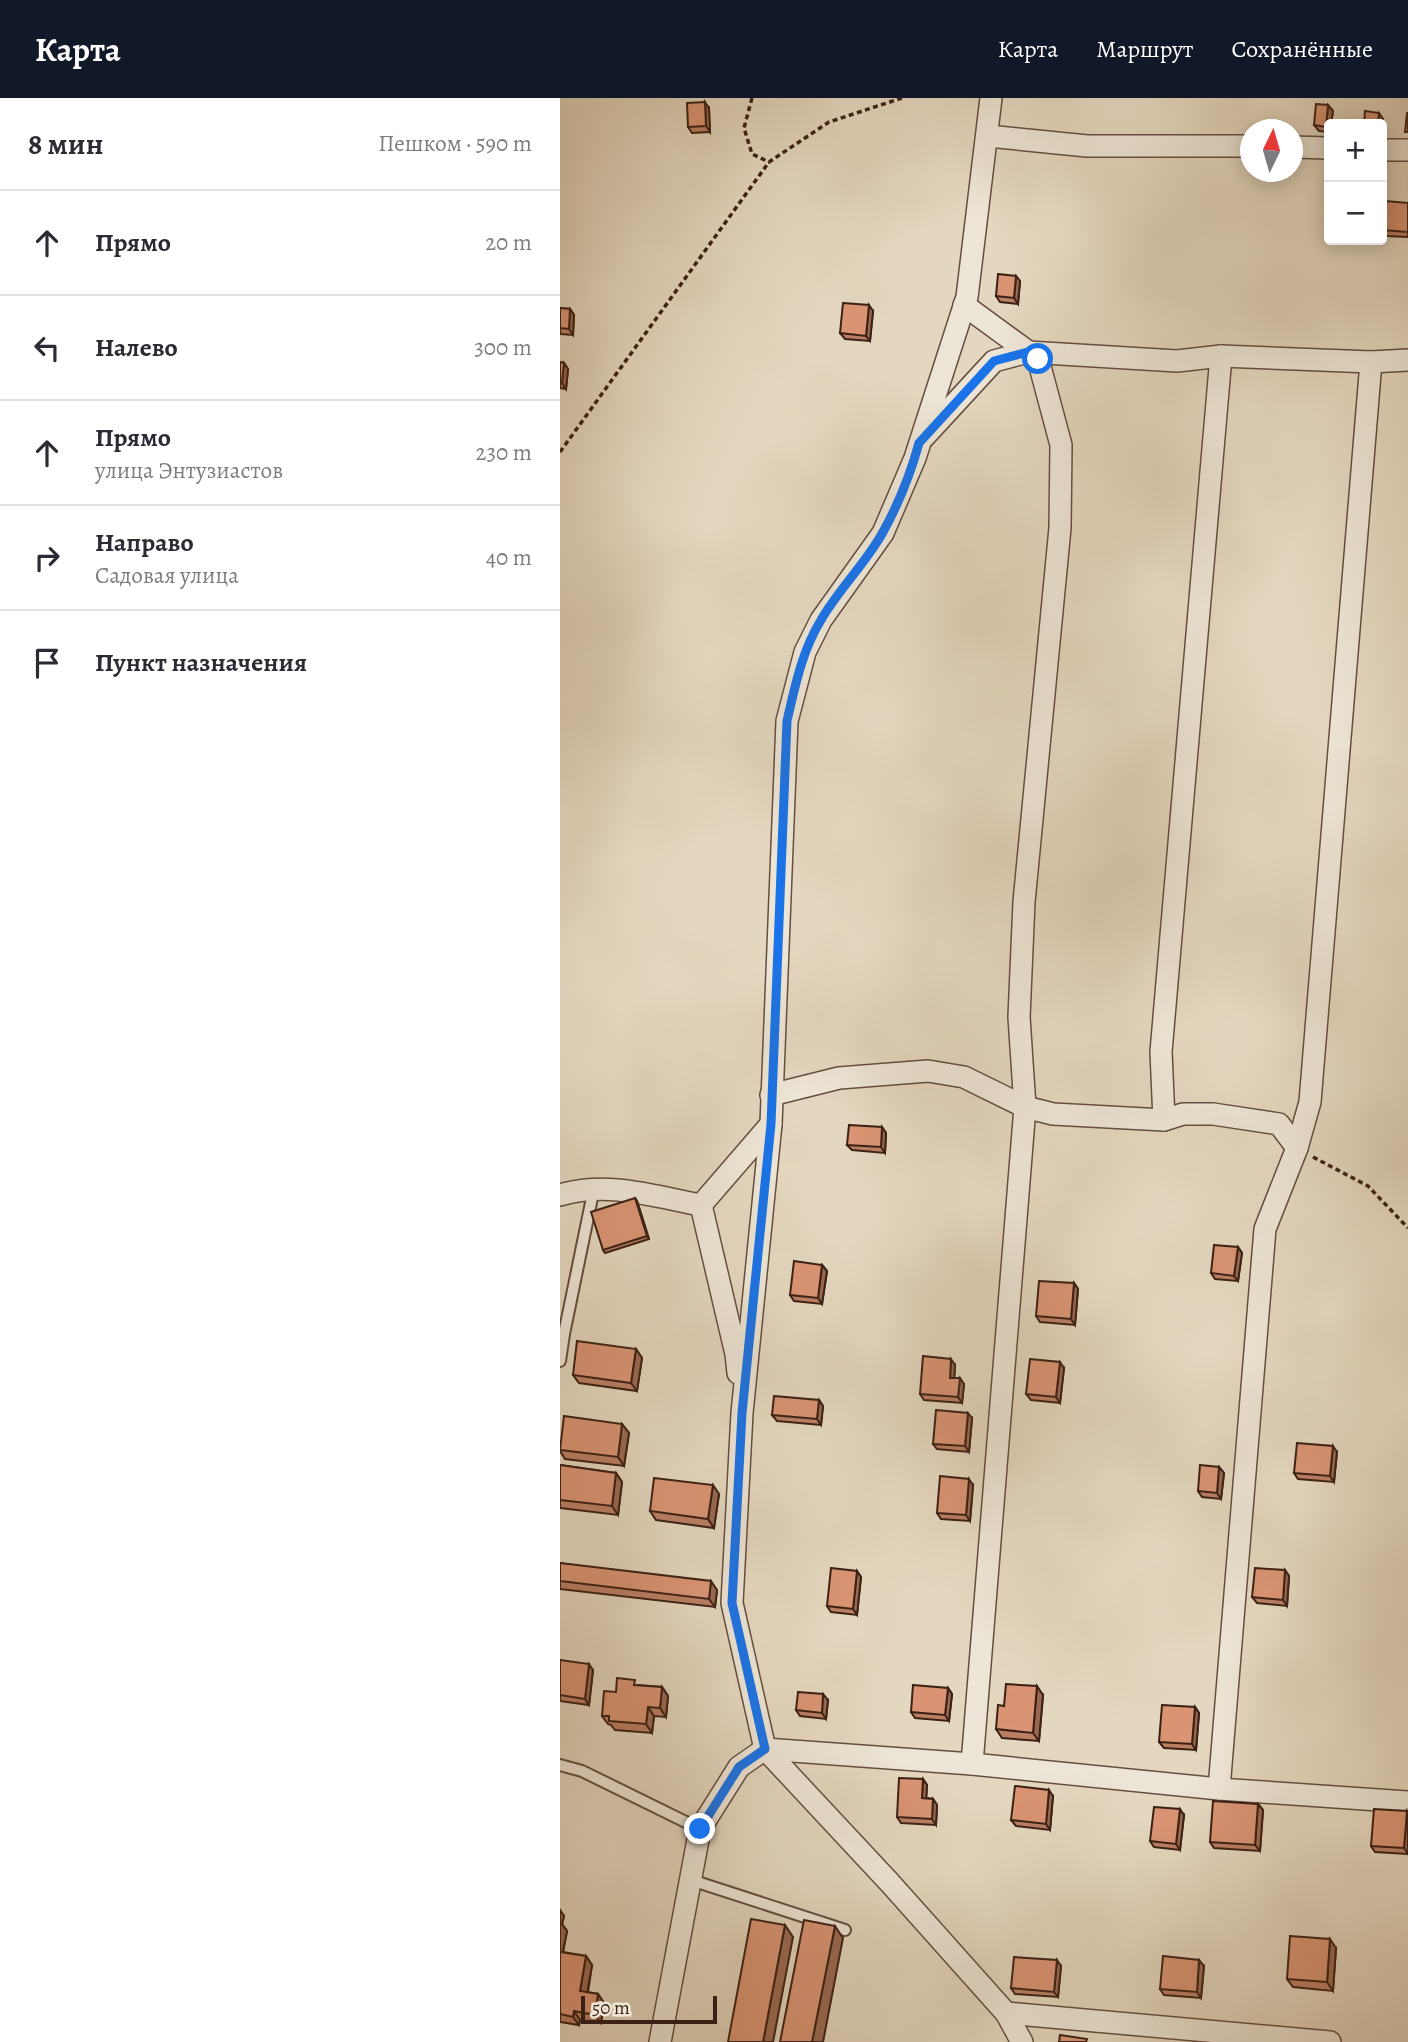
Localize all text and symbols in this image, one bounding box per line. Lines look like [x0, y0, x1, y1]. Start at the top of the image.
text: Карта [35, 27, 121, 72]
text: Карта [998, 33, 1058, 65]
text: Маршрут [1096, 33, 1194, 65]
text: Сохранённые [1232, 33, 1373, 65]
north arrow [1240, 119, 1303, 182]
map controls [1324, 119, 1387, 245]
button: + [1324, 119, 1387, 182]
text: 8 мин [28, 124, 103, 164]
text: Пешком · 590 m [378, 128, 532, 159]
button: − [1324, 182, 1387, 245]
icon: ahead [28, 224, 66, 262]
text: Прямо [95, 225, 171, 260]
text: 20 m [485, 227, 532, 258]
icon: left [28, 329, 66, 367]
text: Налево [95, 330, 178, 365]
text: 300 m [474, 332, 532, 363]
route start [1022, 343, 1053, 374]
text: Прямо [95, 420, 171, 455]
icon: ahead [28, 434, 66, 472]
text: 230 m [476, 437, 532, 468]
text: улица Энтузиастов [95, 455, 283, 486]
text: Направо [95, 525, 194, 560]
icon: right [28, 539, 66, 577]
text: 40 m [486, 542, 532, 573]
text: Садовая улица [95, 560, 239, 591]
icon: arrive [28, 644, 66, 682]
text: Пункт назначения [95, 645, 307, 680]
route end [684, 1813, 715, 1844]
scale bar [581, 1993, 718, 2025]
text: 50 m [592, 1995, 630, 2021]

